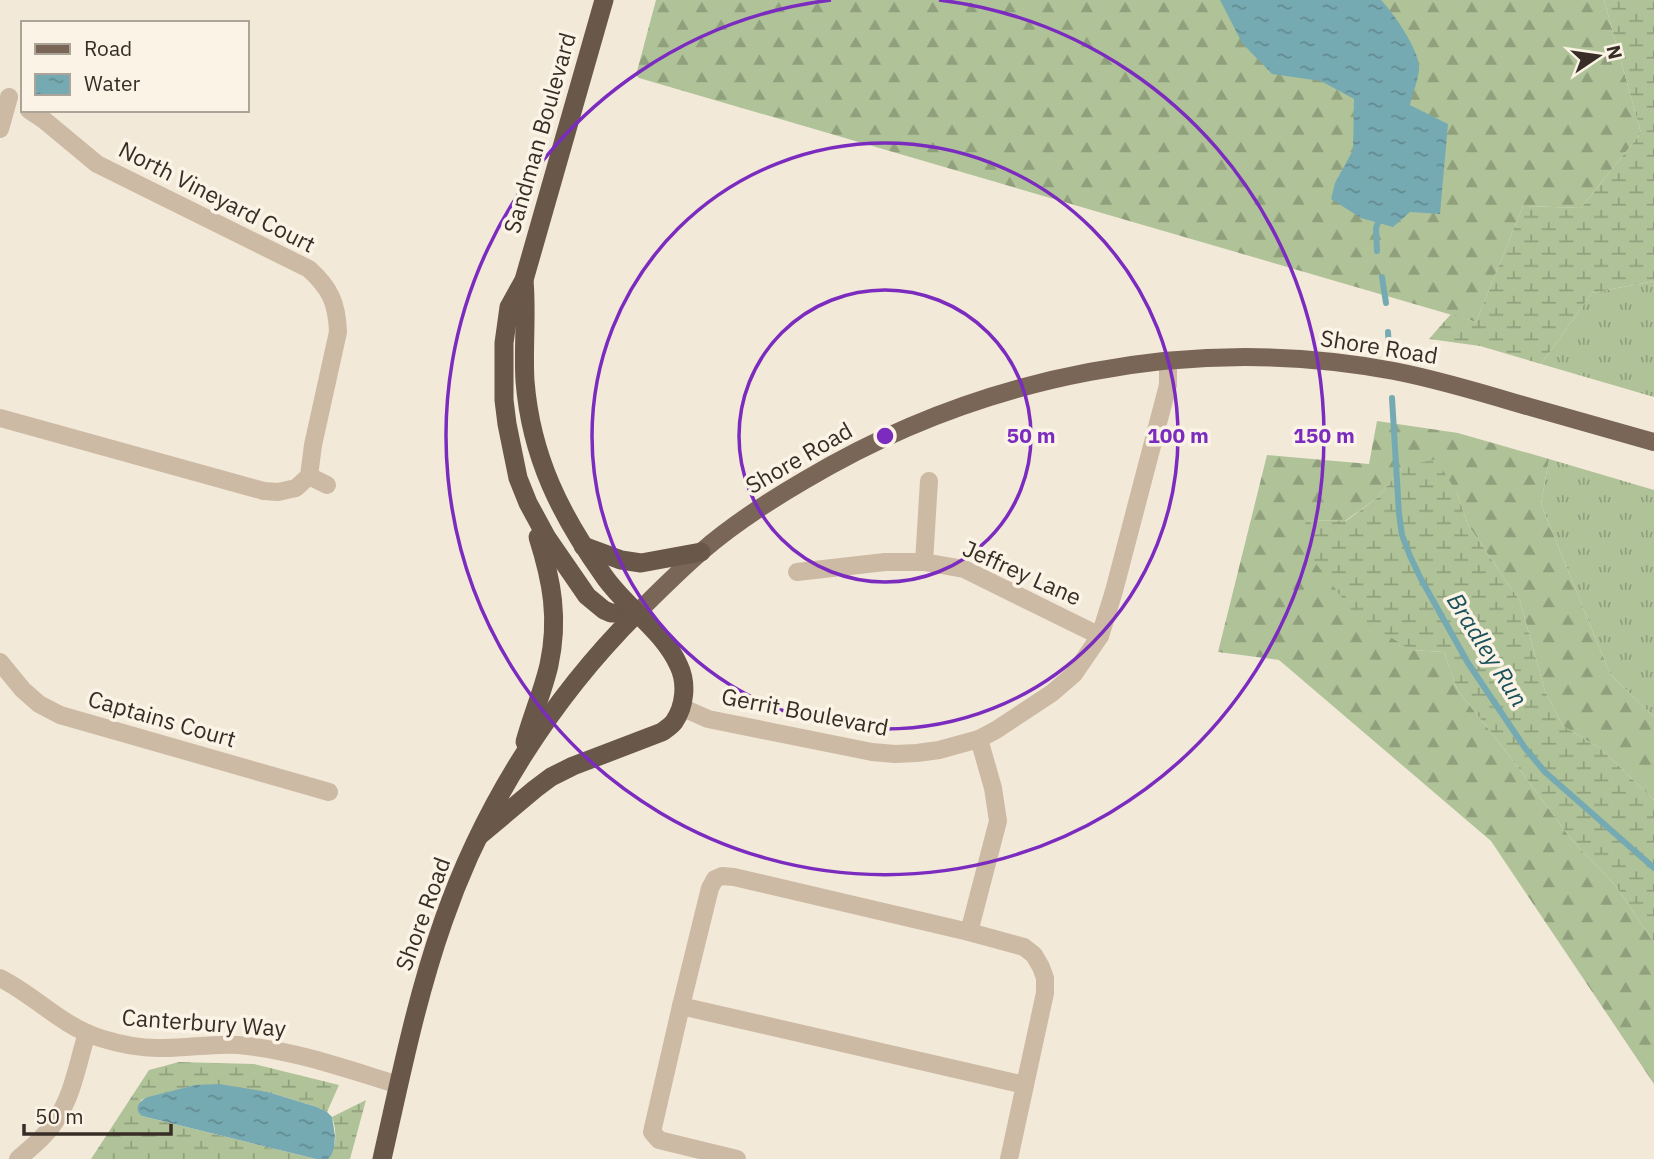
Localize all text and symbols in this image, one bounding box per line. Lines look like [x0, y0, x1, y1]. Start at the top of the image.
legend [21, 21, 248, 112]
north arrow [1563, 21, 1633, 91]
street label: Sandman Boulevard [496, 29, 582, 237]
text: Road [84, 34, 132, 62]
text: N [1601, 43, 1628, 62]
text: Water [84, 69, 141, 97]
street label: North Vineyard Court [114, 134, 321, 259]
street label: Shore Road [1318, 322, 1440, 370]
street label: Shore Road [740, 414, 857, 500]
text: 50 m [1007, 421, 1055, 449]
text: 100 m [1147, 421, 1209, 449]
text: 150 m [1293, 421, 1355, 449]
centre of rings [873, 424, 897, 448]
street label: Jeffrey Lane [959, 533, 1086, 612]
water label: Bradley Run [1440, 586, 1536, 713]
street label: Gerrit Boulevard [719, 680, 891, 742]
street label: Captains Court [85, 683, 240, 753]
street label: Shore Road [388, 853, 456, 975]
street label: Canterbury Way [121, 1001, 288, 1043]
scale bar [24, 1092, 172, 1136]
text: 50 m [35, 1102, 84, 1130]

